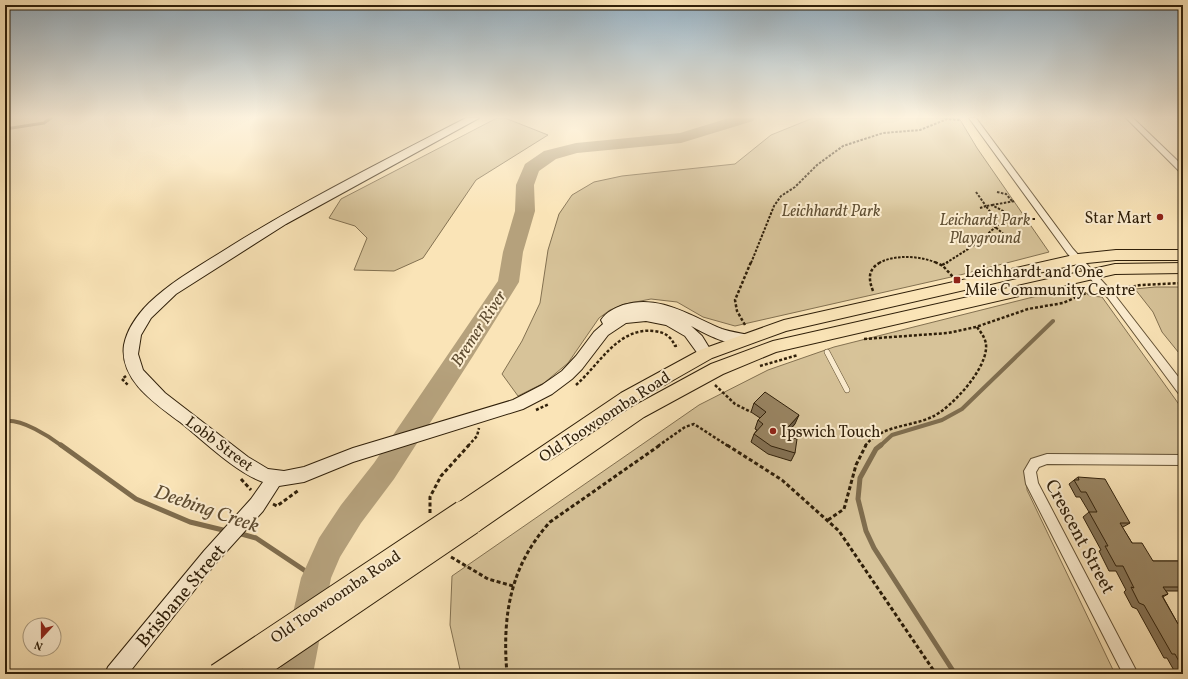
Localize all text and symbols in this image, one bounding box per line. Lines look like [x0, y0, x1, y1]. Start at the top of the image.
park label: Leichhardt Park [782, 201, 881, 223]
place label: Star Mart [1084, 208, 1152, 230]
park label: Leichardt Park Playground [940, 210, 1031, 250]
marker: Star Mart [1155, 212, 1165, 222]
place label: Leichhardt and One Mile Community Centre [965, 262, 1135, 302]
marker: Leichhardt and One Mile Community Centre [952, 275, 962, 285]
water label: Bremer River [446, 286, 513, 371]
street label: Old Toowoomba Road [535, 367, 675, 469]
street label: Lobb Street [180, 412, 258, 478]
place label: Ipswich Touch [781, 422, 881, 444]
marker: Ipswich Touch [768, 426, 778, 436]
street label: Crescent Street [1038, 475, 1121, 599]
water label: Deebing Creek [150, 479, 263, 541]
street label: Brisbane Street [131, 539, 233, 653]
street label: Old Toowoomba Road [267, 546, 406, 649]
north arrow [22, 617, 62, 657]
text: N [33, 637, 45, 653]

